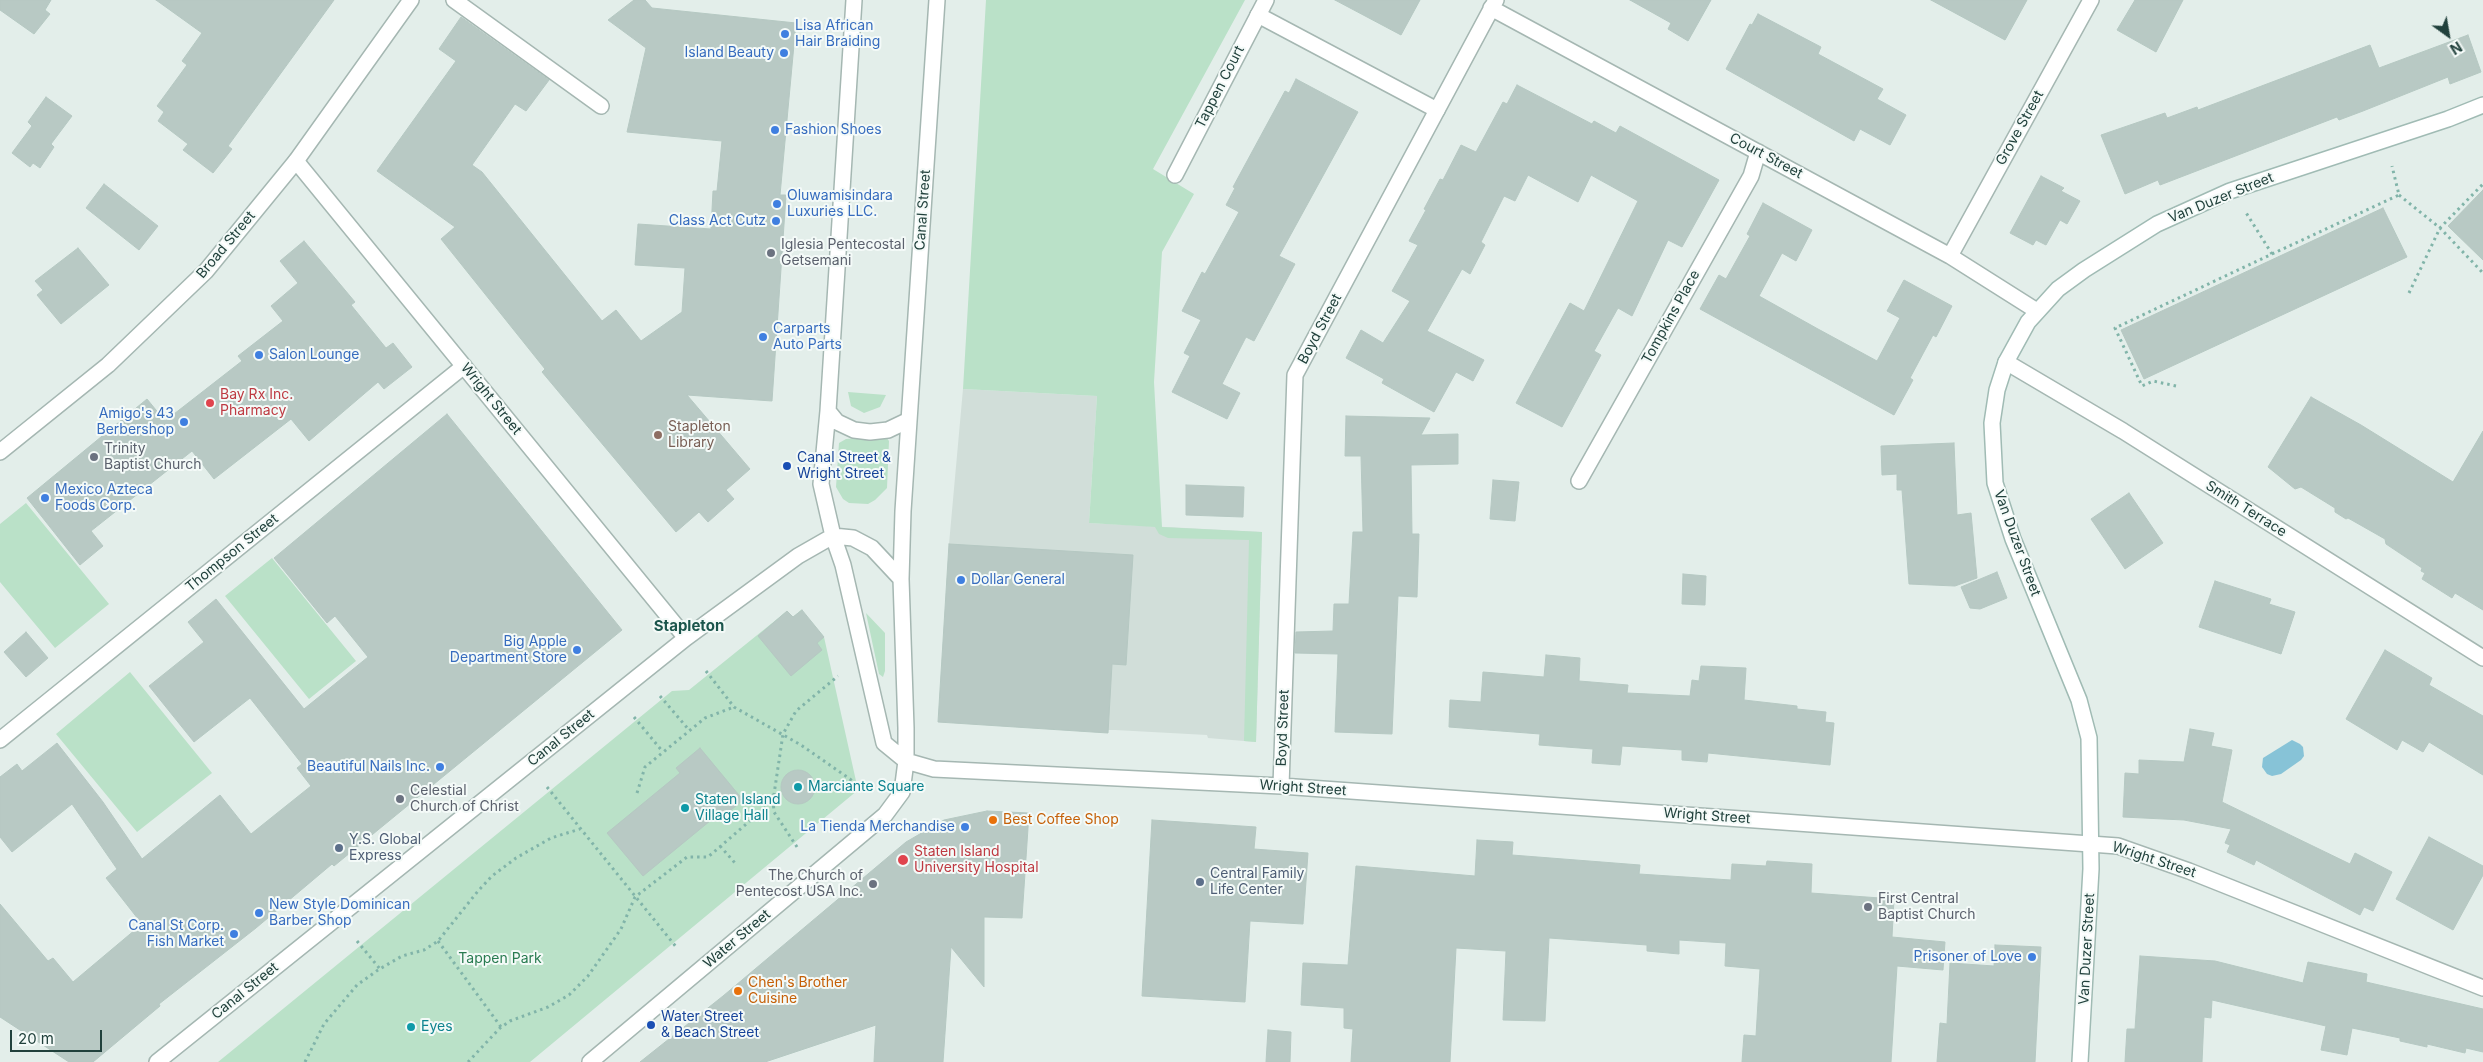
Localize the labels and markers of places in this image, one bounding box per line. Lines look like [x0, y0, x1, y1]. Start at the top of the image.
place label: Lisa African Hair Braiding [795, 18, 880, 50]
marker: Lisa African Hair Braiding [779, 28, 791, 40]
place label: Island Beauty [684, 45, 774, 61]
marker: Island Beauty [778, 47, 790, 59]
place label: Fashion Shoes [785, 122, 882, 138]
marker: Fashion Shoes [769, 124, 781, 136]
place label: Oluwamisindara Luxuries LLC. [787, 188, 893, 220]
marker: Oluwamisindara Luxuries LLC. [771, 198, 783, 210]
place label: Class Act Cutz [669, 213, 766, 229]
marker: Class Act Cutz [770, 215, 782, 227]
place label: Iglesia Pentecostal Getsemani [781, 237, 905, 270]
marker: Iglesia Pentecostal Getsemani [765, 247, 777, 259]
place label: Carparts Auto Parts [773, 321, 842, 354]
marker: Carparts Auto Parts [757, 331, 769, 343]
place label: Salon Lounge [269, 347, 359, 363]
marker: Salon Lounge [253, 349, 265, 361]
place label: Bay Rx Inc. Pharmacy [220, 387, 293, 420]
marker: Bay Rx Inc. Pharmacy [204, 397, 216, 409]
place label: Amigo's 43 Berbershop [97, 406, 174, 438]
marker: Amigo's 43 Berbershop [178, 416, 190, 428]
place label: Stapleton Library [668, 419, 731, 452]
marker: Stapleton Library [652, 429, 664, 441]
place label: Trinity Baptist Church [104, 441, 202, 474]
place label: Canal Street & Wright Street [797, 450, 891, 482]
marker: Trinity Baptist Church [88, 451, 100, 463]
marker: Canal Street & Wright Street [781, 460, 793, 472]
place label: Mexico Azteca Foods Corp. [55, 482, 153, 514]
marker: Mexico Azteca Foods Corp. [39, 492, 51, 504]
place label: Dollar General [971, 572, 1065, 588]
marker: Dollar General [955, 574, 967, 586]
place label: Big Apple Department Store [450, 634, 567, 666]
marker: Big Apple Department Store [571, 644, 583, 656]
place label: Beautiful Nails Inc. [307, 759, 430, 775]
marker: Beautiful Nails Inc. [434, 761, 446, 773]
place label: Marciante Square [808, 779, 925, 795]
marker: Marciante Square [792, 781, 804, 793]
place label: Celestial Church of Christ [410, 783, 519, 816]
place label: Staten Island Village Hall [695, 792, 781, 824]
marker: Celestial Church of Christ [394, 793, 406, 805]
marker: Staten Island Village Hall [679, 802, 691, 814]
place label: Best Coffee Shop [1003, 812, 1119, 828]
marker: Best Coffee Shop [987, 814, 999, 826]
place label: La Tienda Merchandise [800, 819, 955, 835]
marker: La Tienda Merchandise [959, 821, 971, 833]
place label: Y.S. Global Express [349, 832, 421, 864]
marker: Y.S. Global Express [333, 842, 345, 854]
place label: Staten Island University Hospital [914, 844, 1039, 876]
marker: Staten Island University Hospital [896, 853, 910, 867]
place label: Central Family Life Center [1210, 866, 1304, 899]
place label: The Church of Pentecost USA Inc. [736, 868, 863, 900]
marker: Central Family Life Center [1194, 876, 1206, 888]
marker: The Church of Pentecost USA Inc. [867, 878, 879, 890]
place label: First Central Baptist Church [1878, 891, 1976, 924]
place label: New Style Dominican Barber Shop [269, 897, 410, 930]
marker: First Central Baptist Church [1862, 901, 1874, 913]
marker: New Style Dominican Barber Shop [253, 907, 265, 919]
place label: Canal St Corp. Fish Market [128, 918, 224, 950]
marker: Canal St Corp. Fish Market [228, 928, 240, 940]
place label: Prisoner of Love [1913, 949, 2022, 965]
marker: Prisoner of Love [2026, 951, 2038, 963]
place label: Chen's Brother Cuisine [748, 975, 847, 1008]
marker: Chen's Brother Cuisine [732, 985, 744, 997]
place label: Water Street & Beach Street [661, 1009, 759, 1042]
place label: Eyes [421, 1019, 453, 1035]
marker: Water Street & Beach Street [645, 1019, 657, 1031]
marker: Eyes [405, 1021, 417, 1033]

